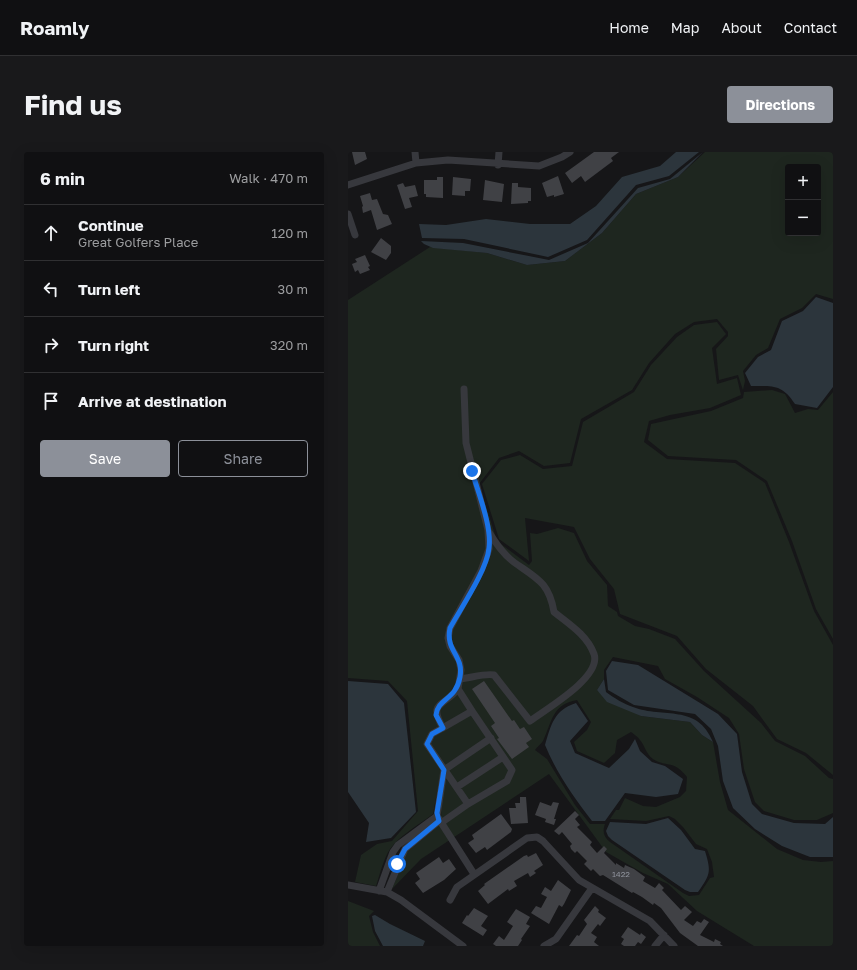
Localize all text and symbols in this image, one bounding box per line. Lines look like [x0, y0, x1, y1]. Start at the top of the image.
text: Roamly [20, 16, 89, 39]
text: Home [609, 19, 649, 36]
text: Map [671, 19, 699, 36]
text: About [721, 19, 762, 36]
text: Contact [784, 19, 837, 36]
button: Directions [727, 86, 833, 123]
text: Find us [24, 88, 122, 121]
map controls [785, 164, 821, 236]
button: + [785, 164, 821, 200]
text: 6 min [40, 168, 85, 189]
text: Walk · 470 m [229, 170, 308, 186]
button: − [785, 200, 821, 236]
text: Continue [78, 216, 144, 234]
icon: ahead [40, 222, 62, 244]
text: 120 m [271, 225, 308, 241]
text: Great Golfers Place [78, 234, 198, 250]
icon: left [40, 278, 62, 300]
text: Turn left [78, 280, 140, 298]
text: 30 m [278, 281, 308, 297]
icon: right [40, 334, 62, 356]
text: Turn right [78, 336, 149, 354]
text: 320 m [270, 337, 308, 353]
icon: arrive [40, 390, 62, 412]
text: Arrive at destination [78, 392, 227, 410]
button: Save [40, 440, 170, 477]
button: Share [178, 440, 308, 477]
route end [463, 462, 481, 480]
route start [388, 855, 406, 873]
house number: 1422 [612, 869, 630, 879]

